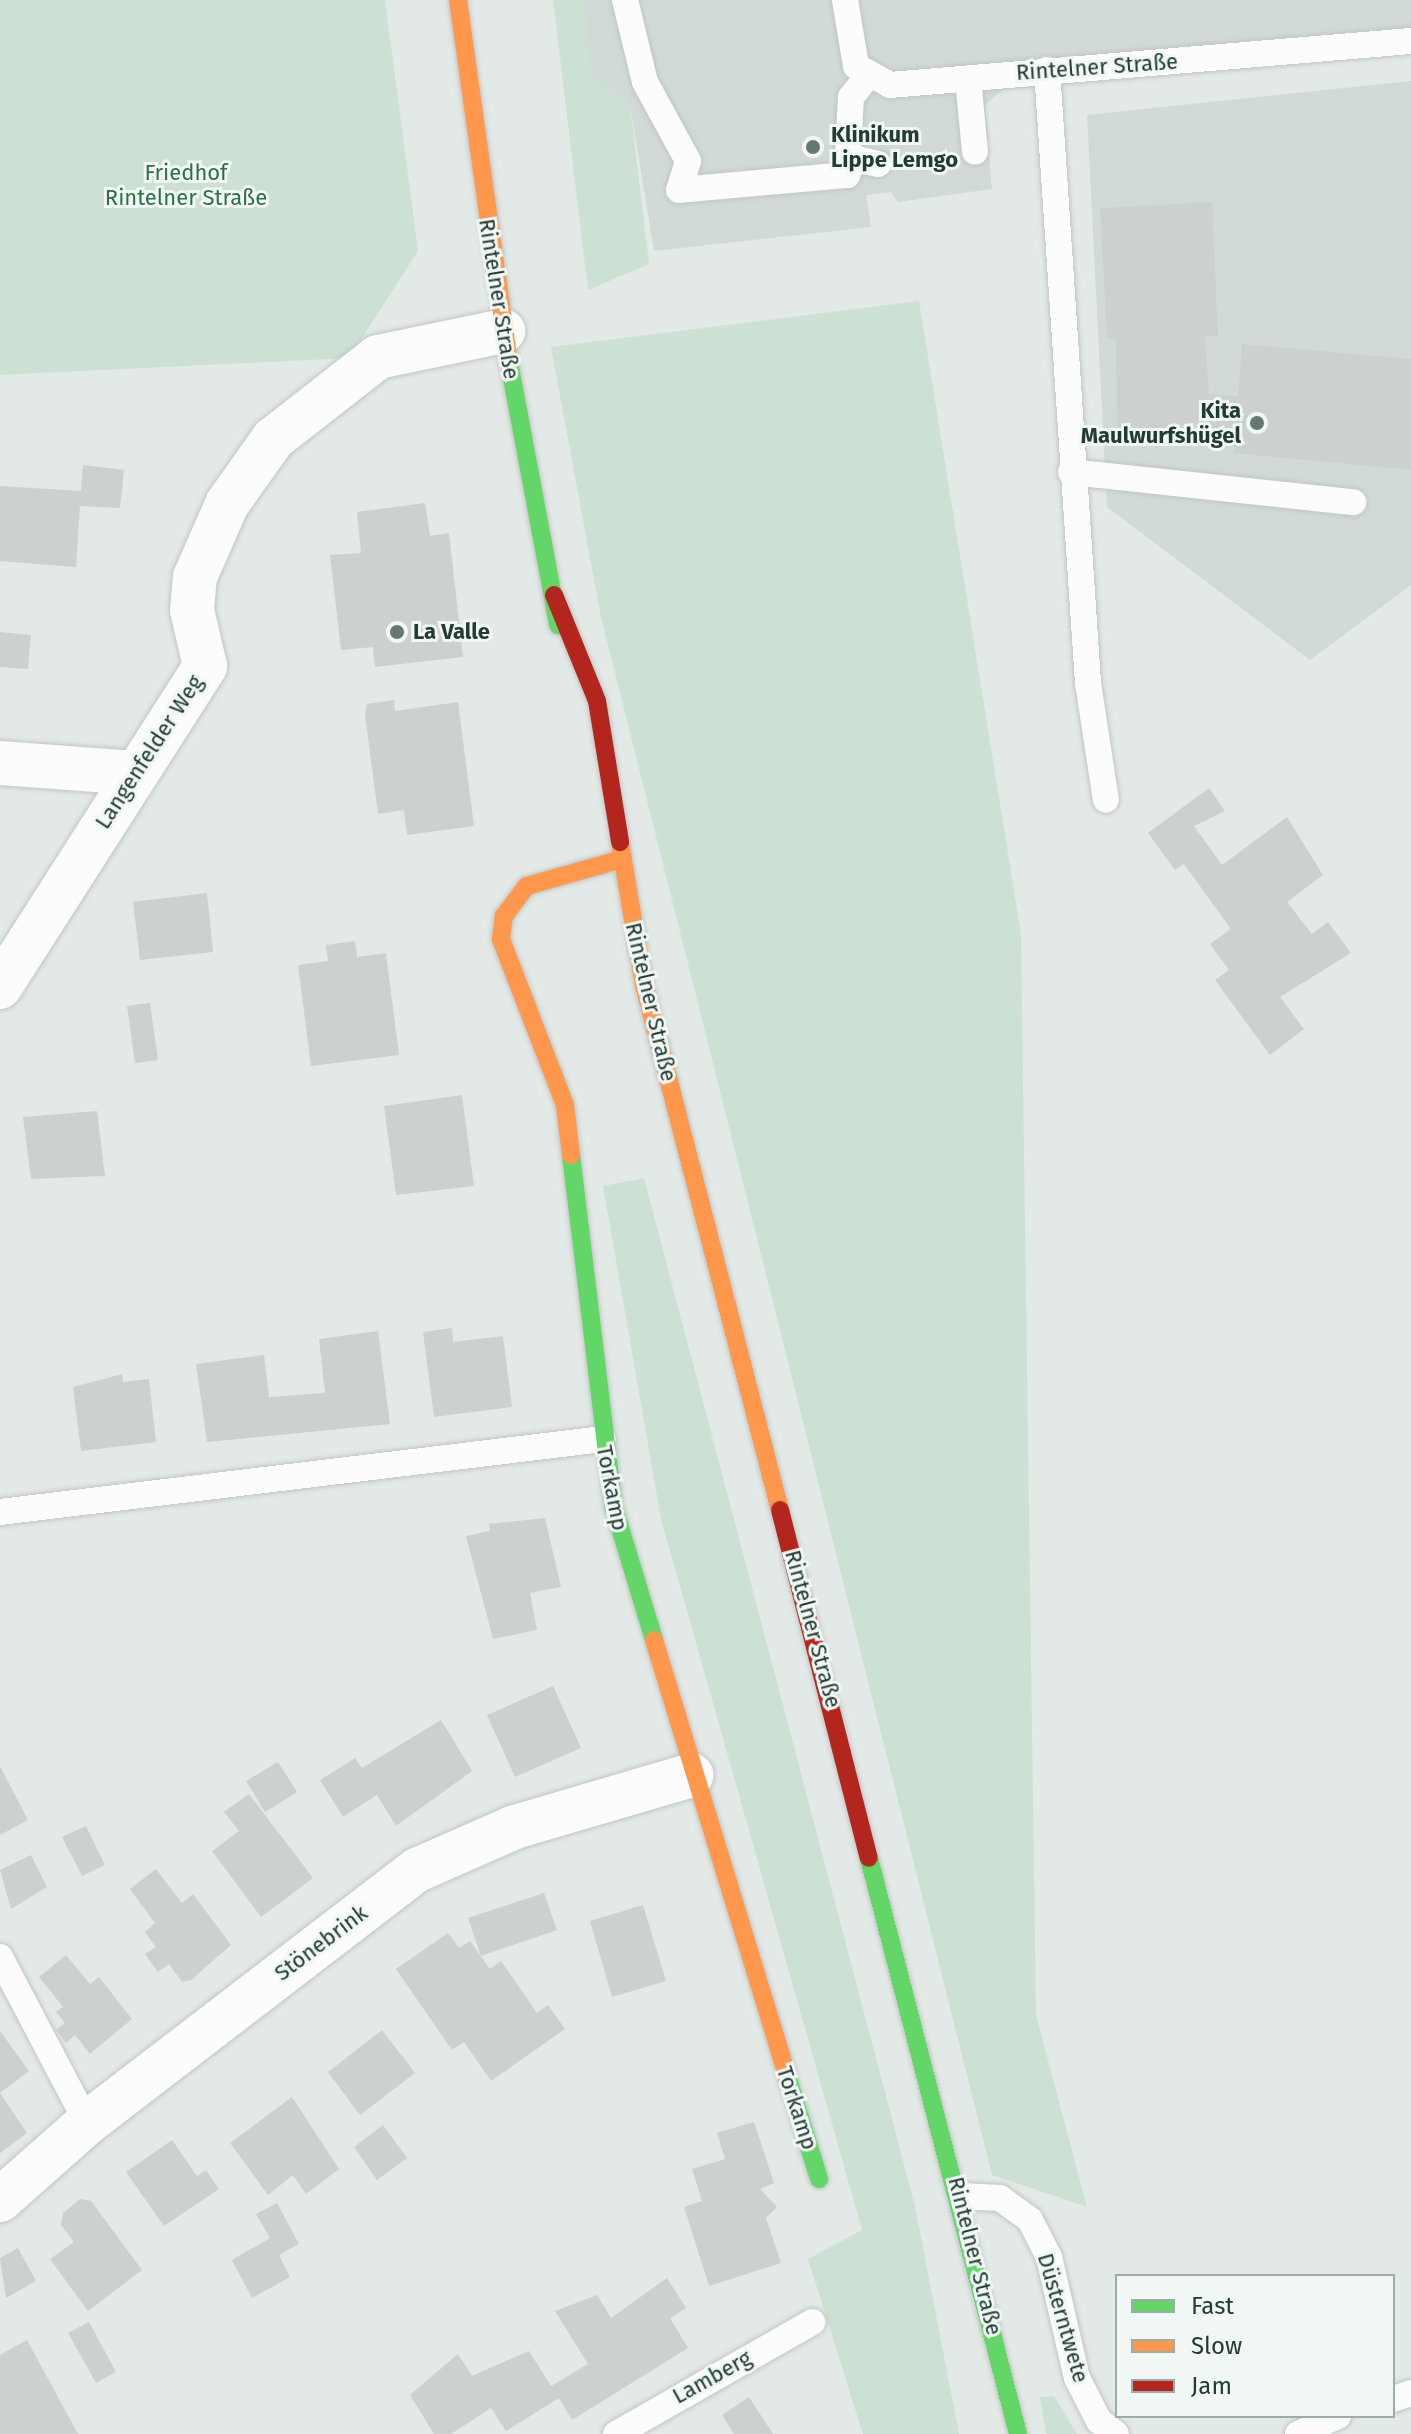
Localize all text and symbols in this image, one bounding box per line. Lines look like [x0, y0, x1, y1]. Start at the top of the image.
street label: Rintelner Straße [1015, 48, 1179, 86]
place label: Klinikum Lippe Lemgo [831, 121, 958, 172]
marker: Klinikum Lippe Lemgo [802, 136, 824, 158]
park label: Friedhof Rintelner Straße [105, 159, 267, 210]
street label: Rintelner Straße [473, 217, 525, 381]
place label: Kita Maulwurfshügel [1081, 397, 1241, 448]
marker: Kita Maulwurfshügel [1248, 414, 1266, 432]
place label: La Valle [413, 619, 490, 645]
marker: La Valle [388, 623, 406, 641]
street label: Langenfelder Weg [89, 670, 209, 834]
street label: Rintelner Straße [620, 920, 682, 1084]
street label: Torkamp [591, 1443, 633, 1533]
street label: Rintelner Straße [779, 1547, 847, 1711]
street label: Stönebrink [269, 1900, 373, 1986]
street label: Torkamp [771, 2063, 823, 2153]
street label: Rintelner Straße [943, 2174, 1007, 2338]
street label: Düsterntwete [1032, 2250, 1094, 2386]
legend [1115, 2274, 1395, 2418]
text: Fast [1191, 2292, 1234, 2320]
text: Slow [1191, 2332, 1242, 2360]
street label: Lamberg [668, 2345, 756, 2409]
text: Jam [1191, 2372, 1232, 2400]

